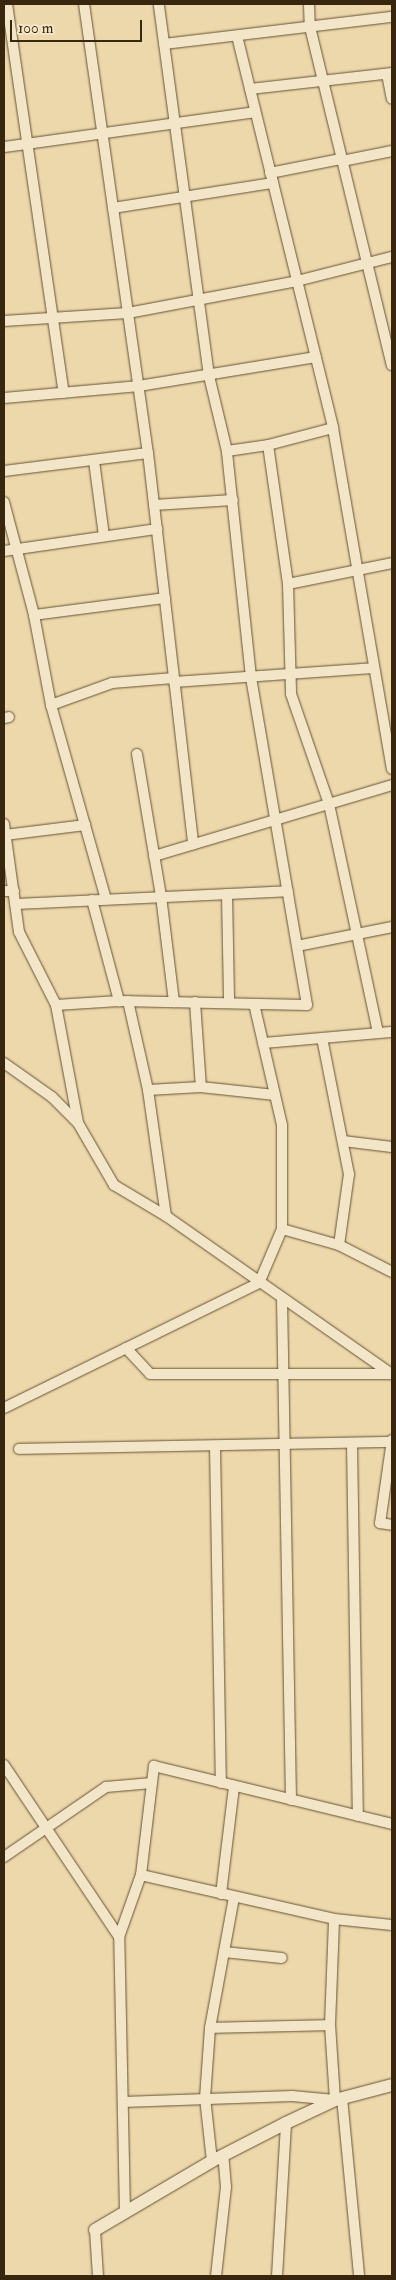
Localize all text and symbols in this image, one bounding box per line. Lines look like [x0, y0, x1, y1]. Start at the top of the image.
scale bar [12, 10, 145, 42]
text: 100 m [18, 19, 53, 38]

